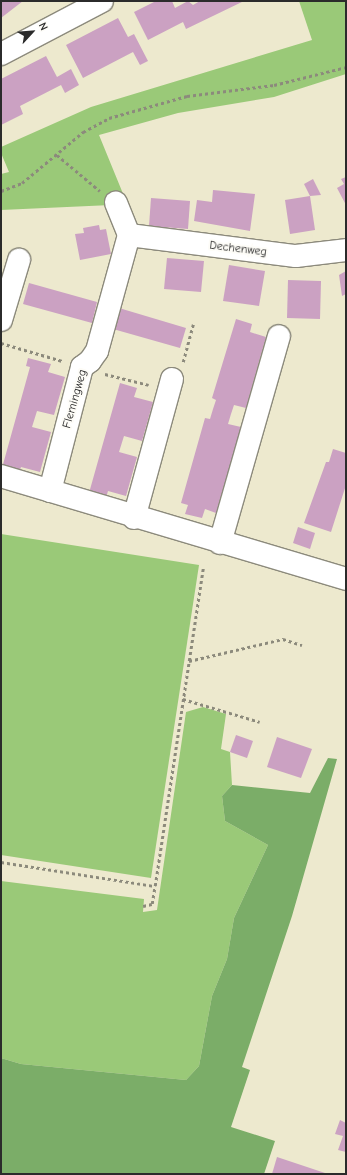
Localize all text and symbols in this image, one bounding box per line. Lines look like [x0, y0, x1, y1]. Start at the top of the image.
north arrow [12, 12, 52, 52]
text: N [36, 20, 51, 33]
street label: Dechenweg [208, 238, 268, 260]
street label: Flemingweg [60, 368, 90, 430]

